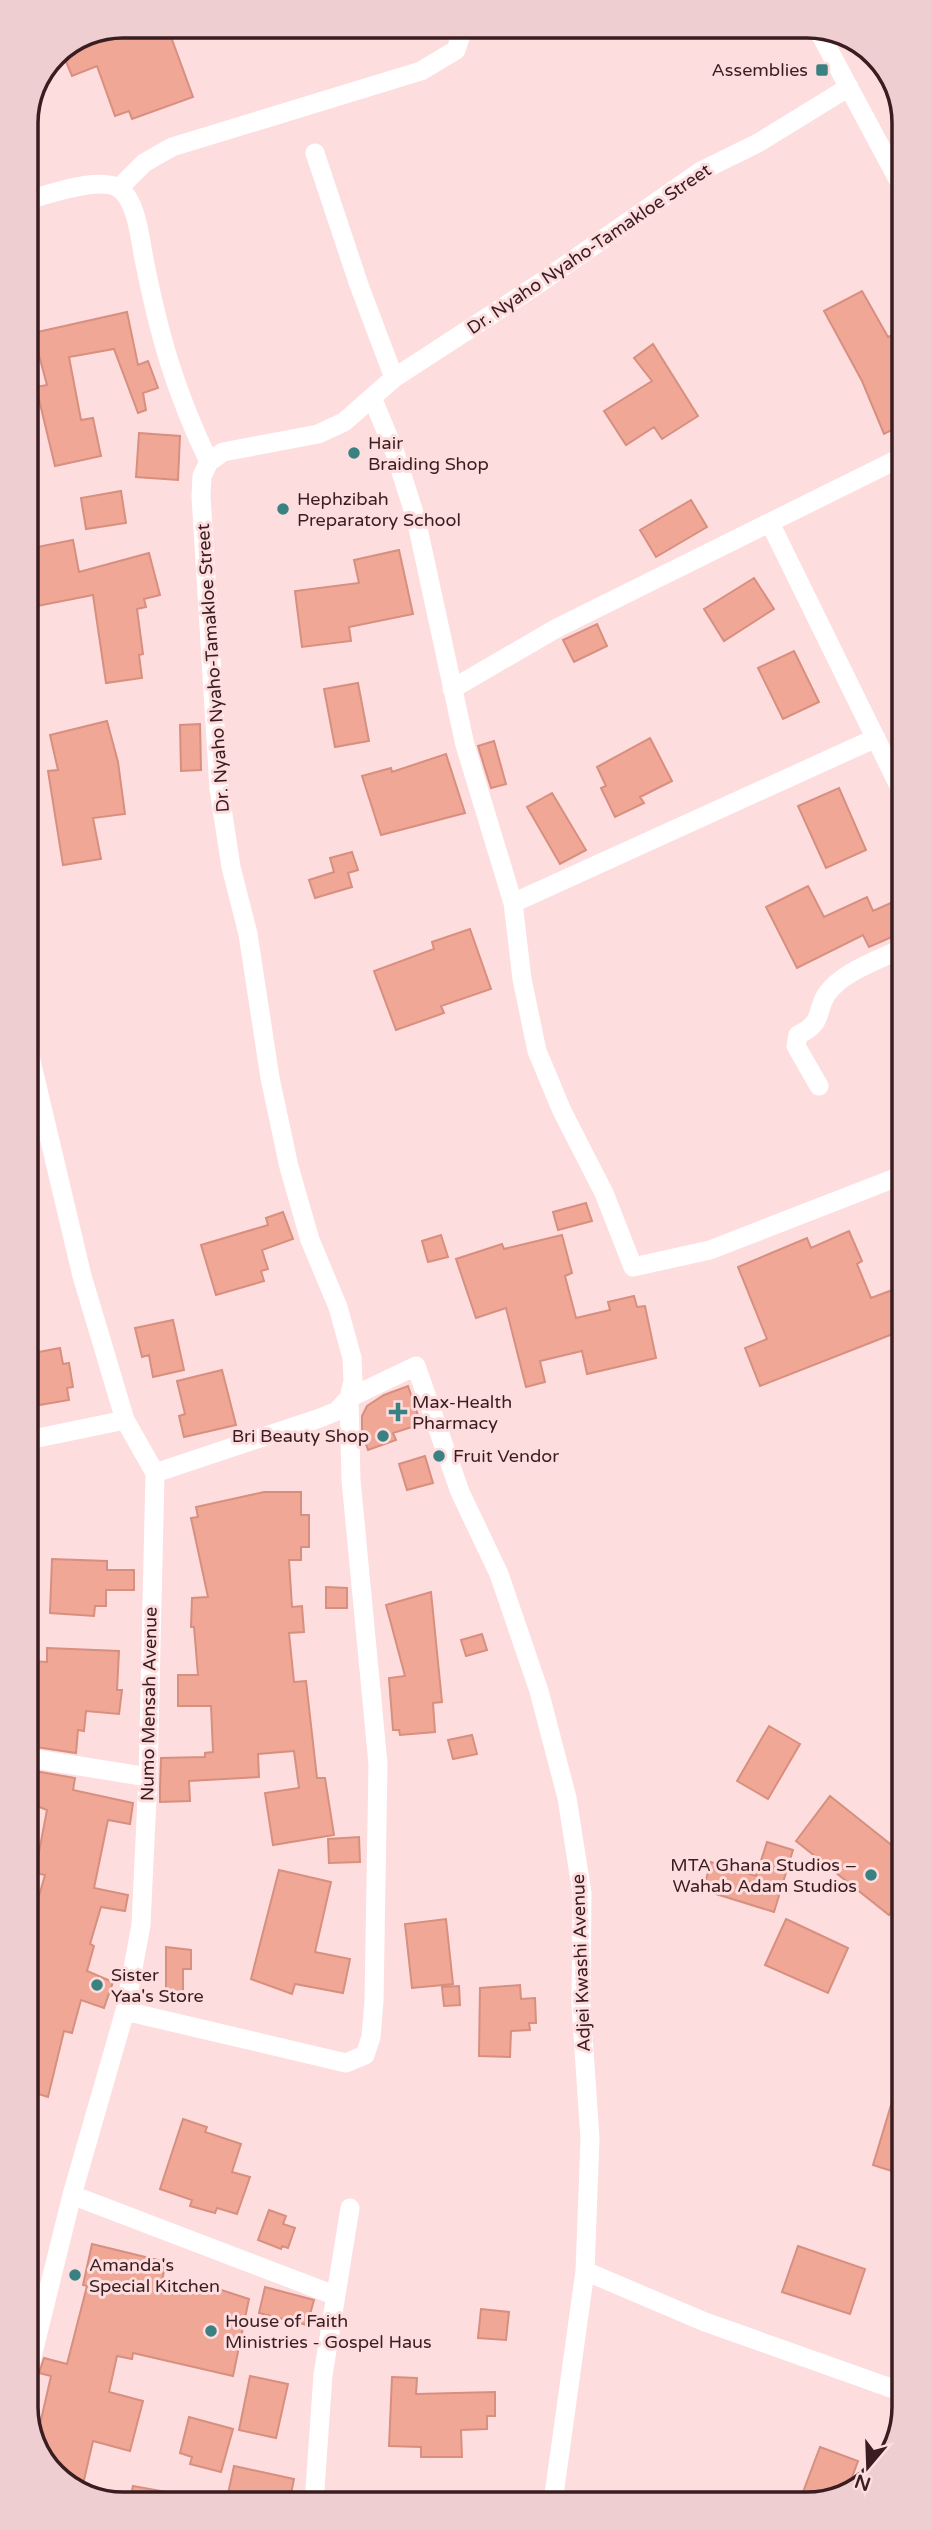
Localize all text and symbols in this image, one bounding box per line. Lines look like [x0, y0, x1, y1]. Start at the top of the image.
place label: Assemblies [711, 59, 808, 81]
marker: Assemblies [814, 62, 830, 78]
street label: Dr. Nyaho Nyaho-Tamakloe Street [463, 159, 715, 339]
place label: Hair Braiding Shop [368, 432, 489, 475]
marker: Hair Braiding Shop [346, 445, 362, 461]
place label: Hephzibah Preparatory School [297, 488, 461, 531]
marker: Hephzibah Preparatory School [275, 501, 291, 517]
street label: Dr. Nyaho Nyaho-Tamakloe Street [192, 523, 234, 813]
place label: Max-Health Pharmacy [412, 1391, 512, 1434]
marker: Max-Health Pharmacy [390, 1404, 406, 1420]
place label: Bri Beauty Shop [232, 1425, 369, 1447]
marker: Bri Beauty Shop [375, 1428, 391, 1444]
place label: Fruit Vendor [453, 1445, 559, 1467]
marker: Fruit Vendor [431, 1448, 447, 1464]
street label: Numo Mensah Avenue [136, 1607, 162, 1801]
place label: MTA Ghana Studios – Wahab Adam Studios [670, 1854, 857, 1897]
marker: MTA Ghana Studios – Wahab Adam Studios [863, 1867, 879, 1883]
street label: Adjei Kwashi Avenue [567, 1874, 595, 2052]
place label: Sister Yaa's Store [111, 1964, 204, 2007]
marker: Sister Yaa's Store [89, 1977, 105, 1993]
place label: Amanda's Special Kitchen [89, 2254, 220, 2297]
marker: Amanda's Special Kitchen [67, 2267, 83, 2283]
place label: House of Faith Ministries - Gospel Haus [225, 2310, 432, 2353]
marker: House of Faith Ministries - Gospel Haus [203, 2323, 219, 2339]
north arrow [833, 2432, 903, 2502]
text: N [852, 2469, 874, 2495]

